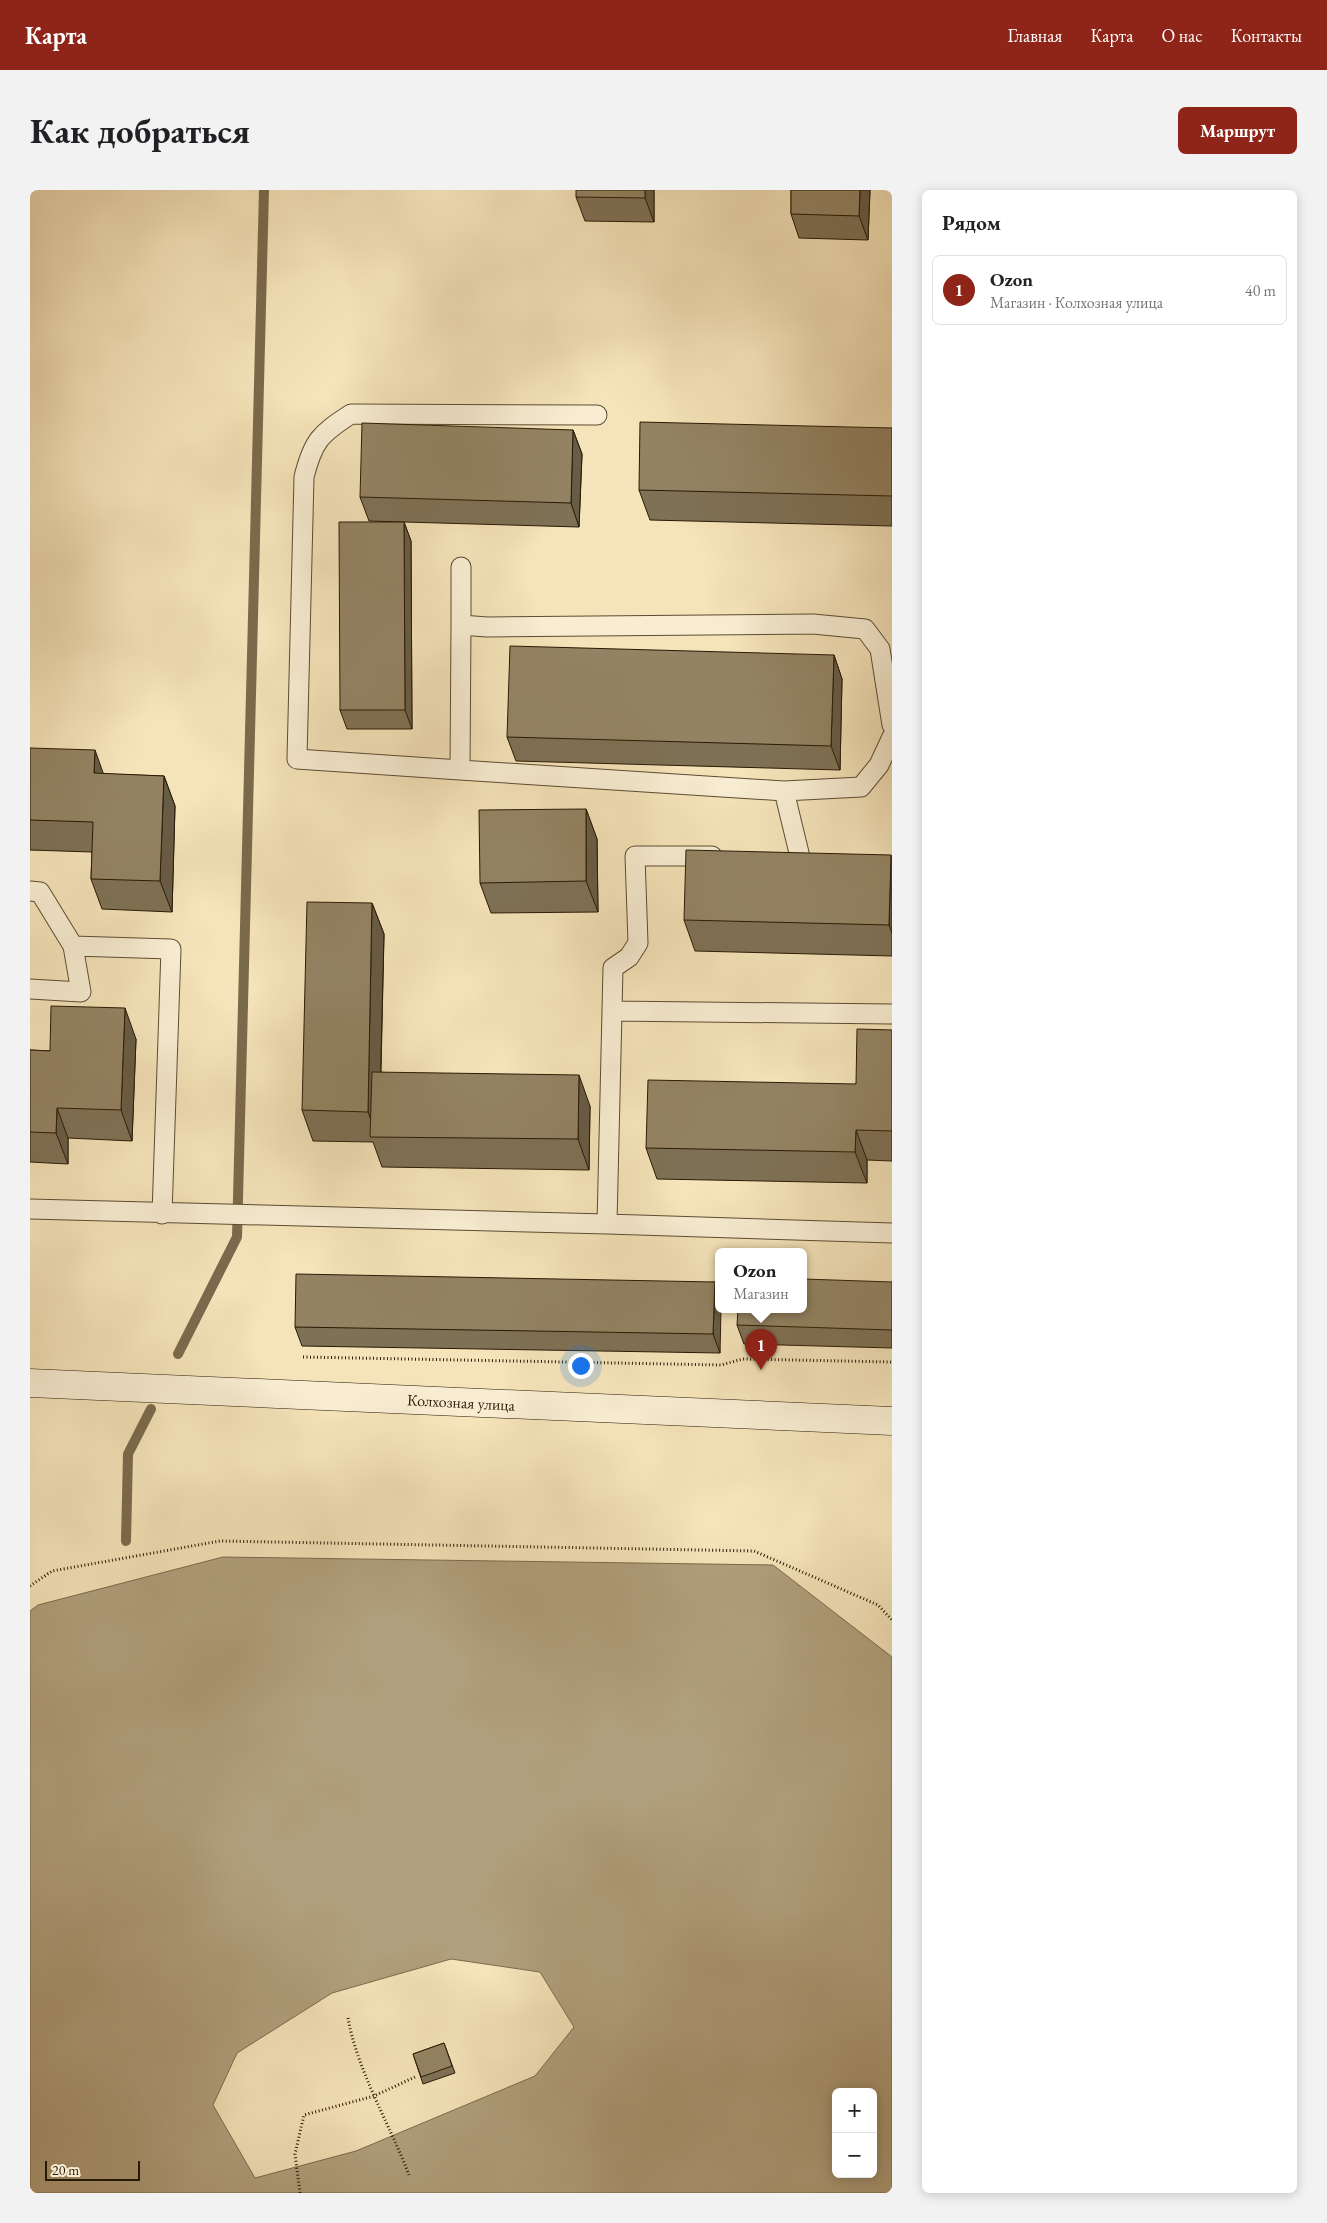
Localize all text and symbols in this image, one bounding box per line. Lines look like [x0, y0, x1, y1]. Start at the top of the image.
text: Карта [25, 20, 87, 51]
text: Главная [1008, 24, 1062, 47]
text: Карта [1090, 24, 1133, 47]
text: О нас [1161, 24, 1203, 47]
text: Контакты [1231, 24, 1302, 47]
button: Маршрут [1178, 107, 1297, 154]
text: Как добраться [30, 108, 250, 153]
text: Рядом [942, 209, 1001, 236]
text: Ozon [990, 267, 1033, 292]
text: 1 [955, 280, 963, 301]
text: 40 m [1245, 280, 1276, 301]
text: Магазин · Колхозная улица [990, 292, 1163, 313]
popup [715, 1248, 807, 1313]
text: Ozon [733, 1258, 776, 1283]
text: Магазин [733, 1283, 789, 1304]
pin: 1 [745, 1329, 777, 1370]
your location [568, 1353, 594, 1379]
street label: Колхозная улица [406, 1389, 516, 1416]
map controls [832, 2088, 877, 2178]
button: + [832, 2088, 877, 2133]
button: − [832, 2133, 877, 2178]
scale bar [45, 2158, 140, 2181]
text: 20 m [52, 2161, 79, 2179]

